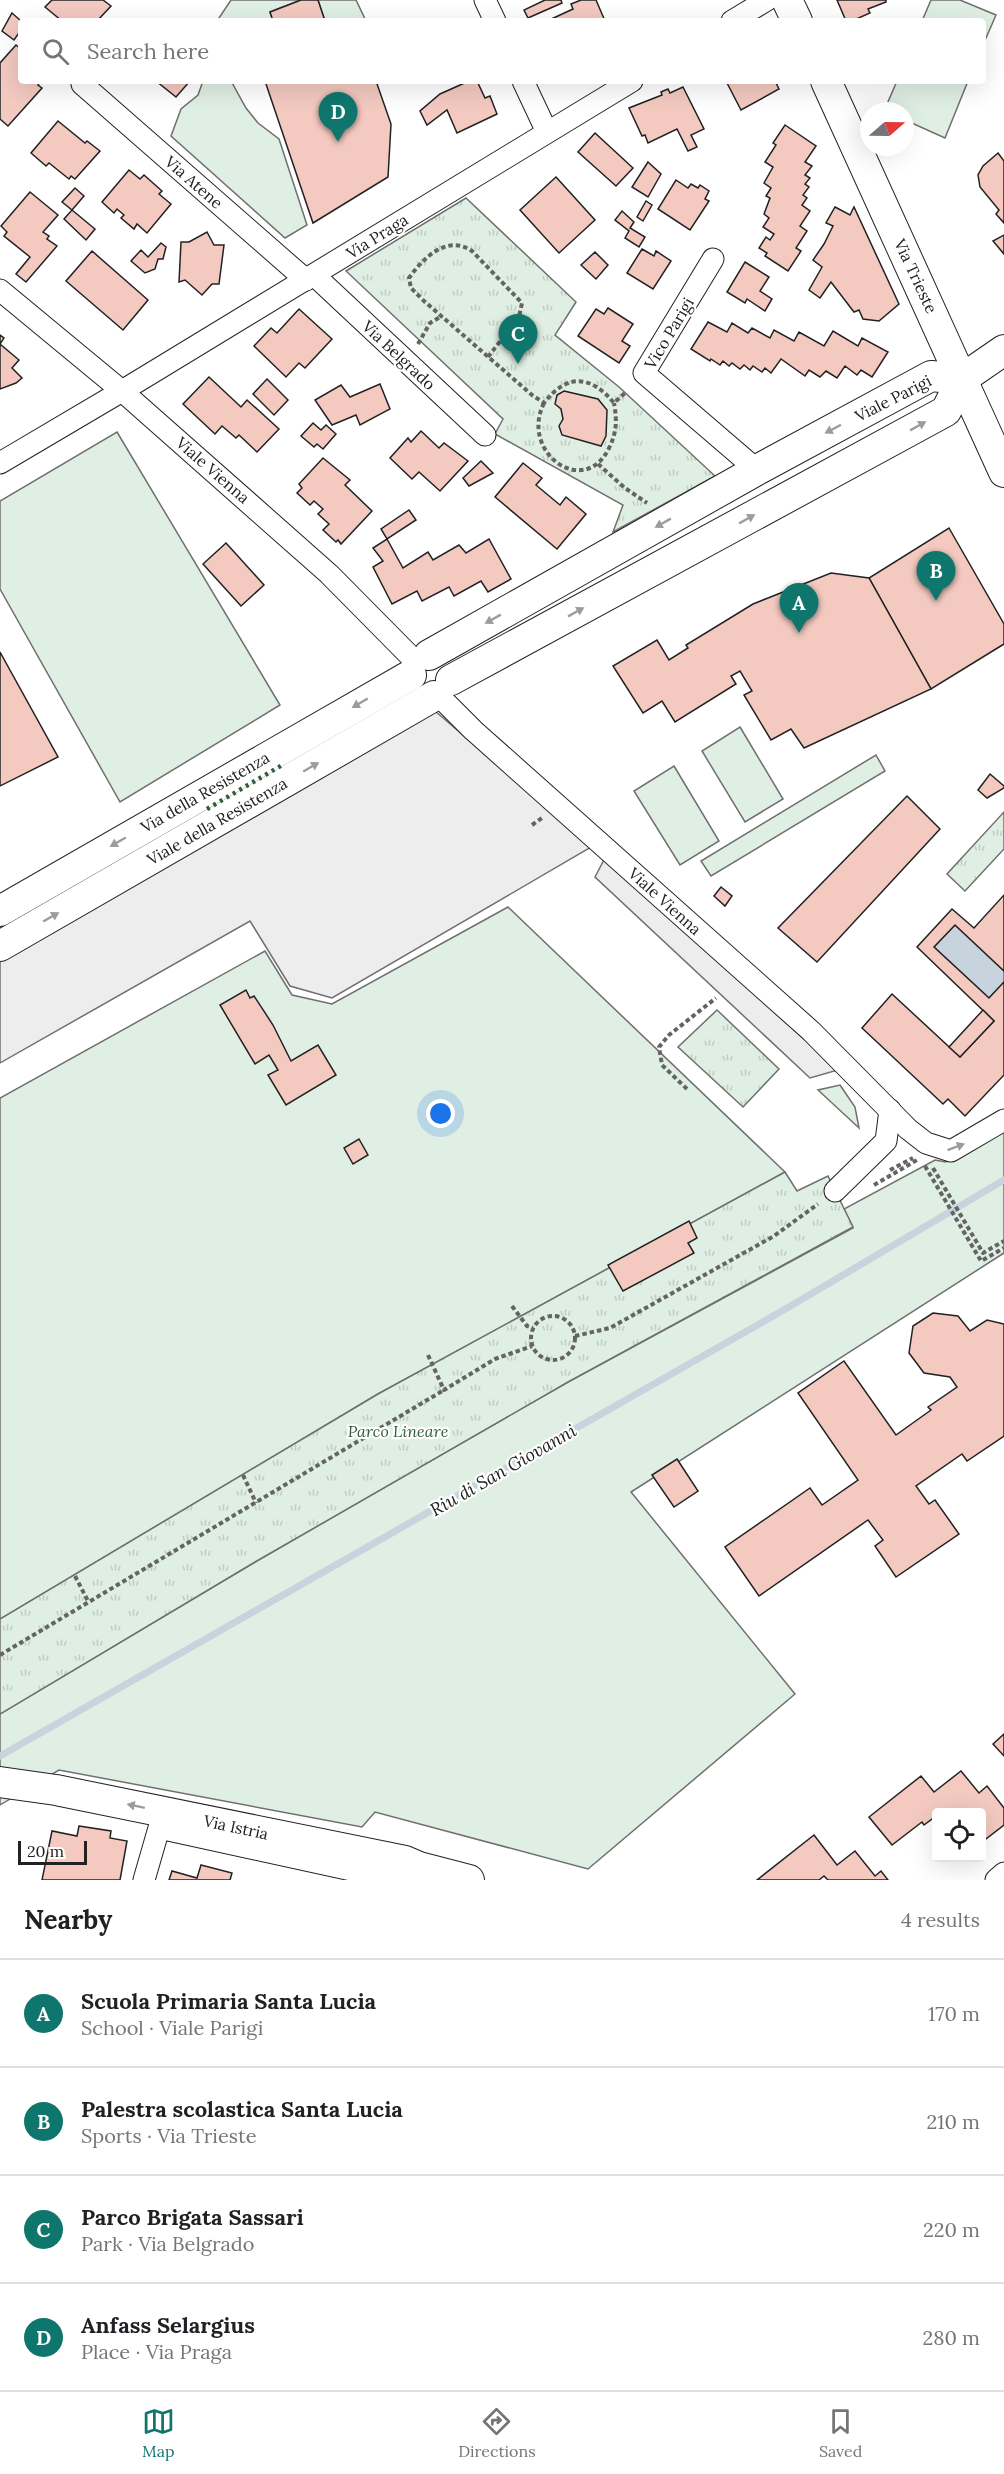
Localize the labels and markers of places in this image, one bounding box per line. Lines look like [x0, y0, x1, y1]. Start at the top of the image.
pin: D [318, 92, 358, 142]
pin: C [498, 314, 538, 364]
pin: B [916, 552, 956, 601]
pin: A [780, 584, 818, 633]

